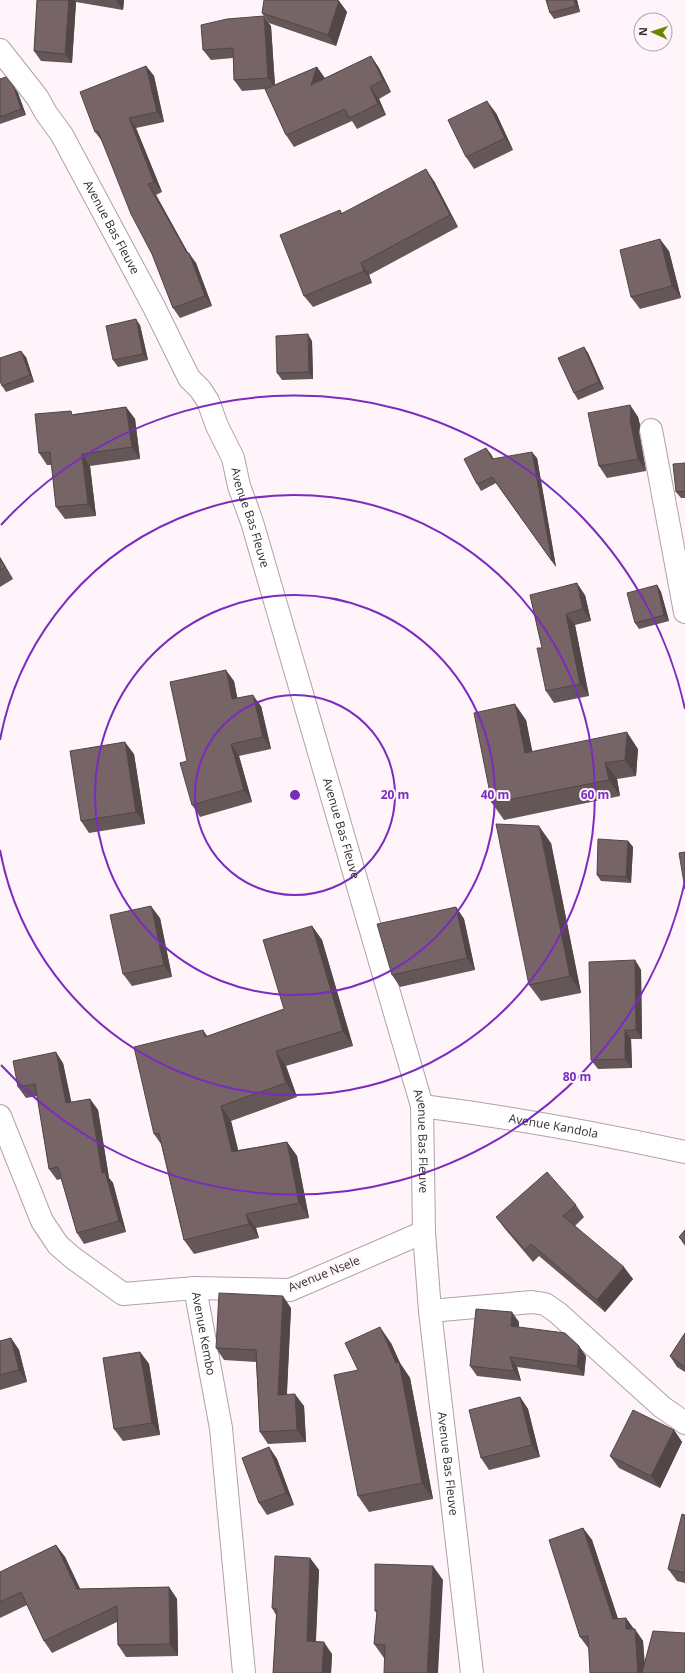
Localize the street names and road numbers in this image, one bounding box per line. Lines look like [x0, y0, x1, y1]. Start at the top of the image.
street label: Avenue Bas Fleuve [80, 177, 144, 277]
street label: Avenue Bas Fleuve [227, 466, 274, 570]
street label: Avenue Bas Fleuve [319, 776, 364, 881]
street label: Avenue Bas Fleuve [410, 1087, 432, 1193]
street label: Avenue Kandola [508, 1110, 600, 1142]
street label: Avenue Nsele [285, 1251, 363, 1296]
street label: Avenue Kembo [188, 1290, 220, 1377]
street label: Avenue Bas Fleuve [434, 1411, 463, 1517]

